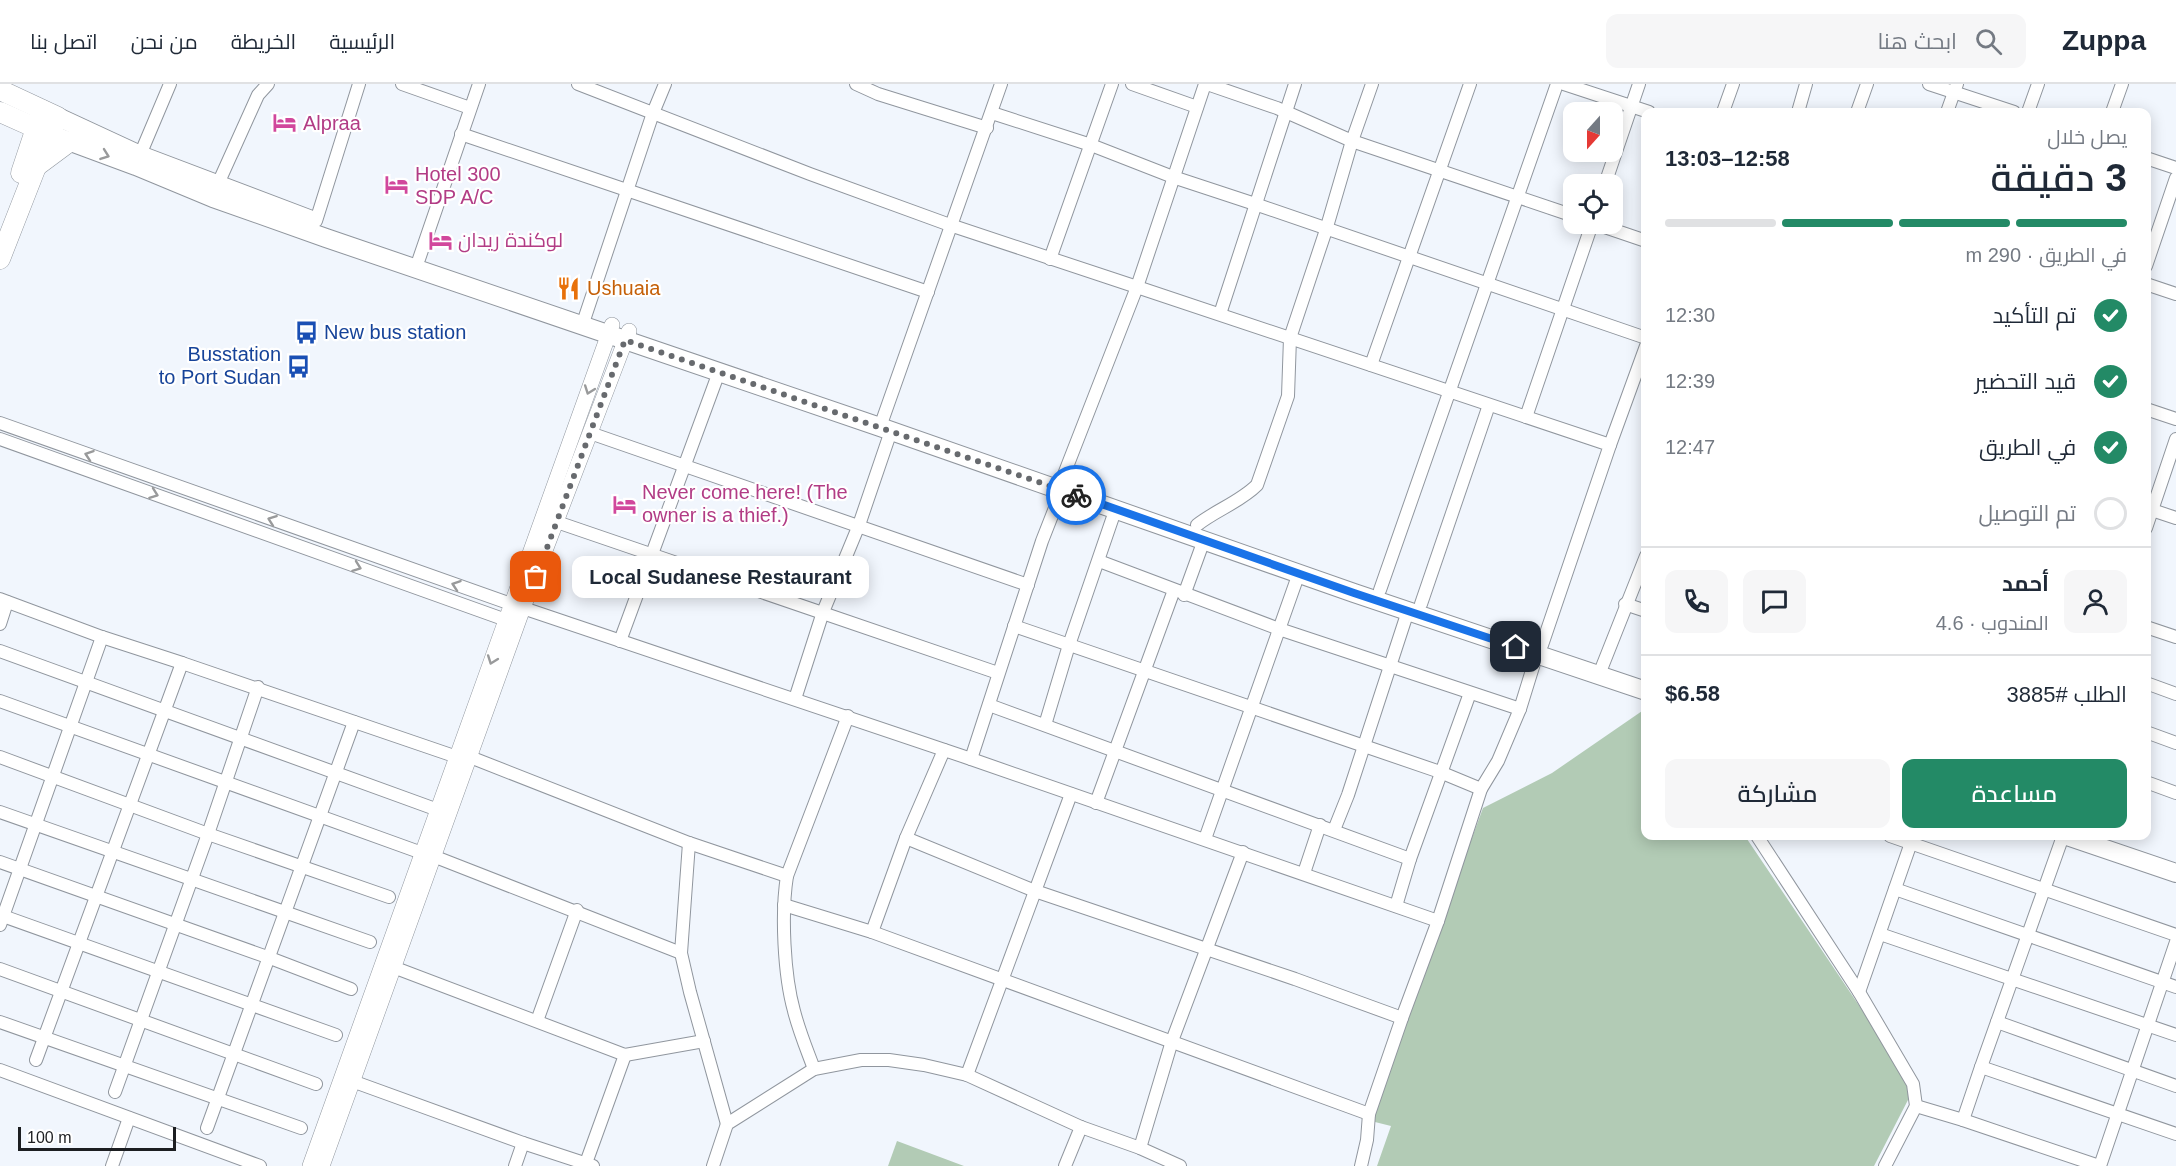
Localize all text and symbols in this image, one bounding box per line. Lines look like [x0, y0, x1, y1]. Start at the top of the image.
search box [1606, 14, 2026, 68]
icon: search [1972, 25, 2005, 58]
text: Zuppa [2062, 25, 2146, 56]
text: ابحث هنا [1877, 29, 1957, 54]
text: اتصل بنا [30, 30, 98, 53]
text: من نحن [131, 30, 198, 53]
text: الخريطة [231, 30, 296, 53]
text: الرئيسية [329, 30, 395, 53]
north arrow [1563, 102, 1623, 162]
map controls [1563, 102, 1623, 234]
hotel icon: Alpraa [272, 110, 298, 136]
place label: Alpraa [303, 112, 362, 134]
text: يصل خلال [2047, 126, 2127, 148]
text: 12:58–13:03 [1665, 146, 1790, 171]
one-way arrow [99, 148, 110, 160]
text: 3 دقيقة [1991, 156, 2127, 199]
place label: Hotel 300 SDP A/C [415, 163, 501, 208]
hotel icon: Hotel 300 SDP A/C [384, 172, 410, 198]
button: locate [1563, 174, 1623, 234]
hotel icon: لوكندة ريدان [427, 227, 453, 253]
place label: لوكندة ريدان [458, 229, 563, 253]
text: في الطريق · 290 m [1966, 244, 2127, 266]
restaurant icon: Ushuaia [556, 275, 582, 301]
place label: Ushuaia [587, 277, 661, 299]
icon: check [2094, 299, 2127, 332]
text: تم التأكيد [1993, 303, 2076, 328]
text: 12:30 [1665, 304, 1715, 326]
bus stop icon: New bus station [293, 319, 319, 345]
place label: New bus station [324, 321, 466, 343]
place label: Busstation to Port Sudan [159, 343, 281, 388]
bus stop icon: Busstation to Port Sudan [286, 353, 312, 379]
icon: check [2094, 365, 2127, 398]
text: قيد التحضير [1975, 369, 2076, 394]
text: 12:39 [1665, 370, 1715, 392]
one-way arrow [584, 385, 597, 395]
icon: check [2094, 431, 2127, 464]
text: في الطريق [1979, 435, 2076, 460]
text: 12:47 [1665, 436, 1715, 458]
one-way arrow [84, 449, 95, 462]
courier [1046, 465, 1106, 525]
icon: bike [1060, 479, 1093, 512]
place label: Never come here! (The owner is a thief.) [642, 481, 848, 526]
one-way arrow [148, 487, 159, 500]
hotel icon: Never come here! (The owner is a thief.) [611, 491, 637, 517]
text: تم التوصيل [1978, 501, 2076, 526]
one-way arrow [268, 514, 278, 527]
pin [510, 551, 561, 602]
callout: Local Sudanese Restaurant [572, 556, 869, 598]
one-way arrow [351, 559, 362, 572]
icon: bag [519, 560, 552, 593]
text: Local Sudanese Restaurant [589, 566, 852, 588]
button: phone [1665, 570, 1728, 633]
button: chat [1743, 570, 1806, 633]
button: person [2064, 570, 2127, 633]
text: أحمد [2002, 571, 2049, 596]
one-way arrow [451, 579, 462, 592]
text: المندوب · 4.6 [1936, 612, 2049, 634]
pin [1490, 621, 1541, 672]
icon: home [1499, 630, 1532, 663]
one-way arrow [486, 654, 499, 664]
text: $6.58 [1665, 681, 1720, 706]
text: الطلب #3885 [2007, 682, 2127, 707]
button: مشاركة [1665, 759, 1890, 828]
button: مساعدة [1902, 759, 2127, 828]
scale bar [18, 1124, 176, 1152]
text: 100 m [27, 1129, 71, 1146]

